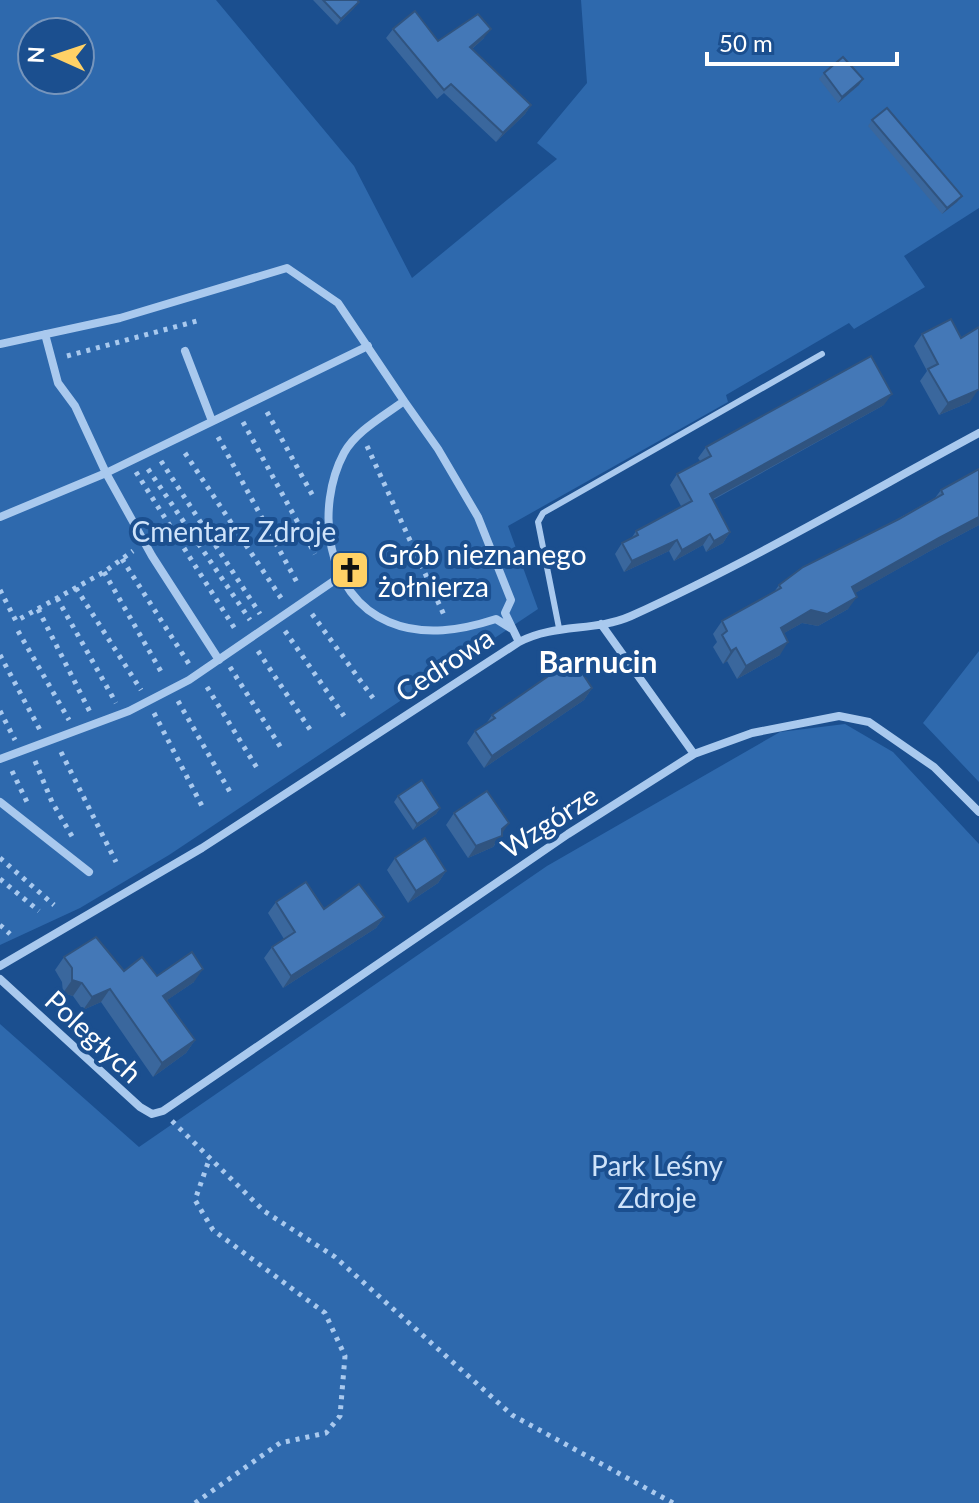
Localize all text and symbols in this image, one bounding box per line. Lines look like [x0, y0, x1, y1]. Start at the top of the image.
north arrow [16, 16, 96, 96]
scale bar [707, 16, 897, 66]
text: 50 m [719, 28, 773, 57]
text: N [22, 46, 49, 64]
park label: Cmentarz Zdroje [132, 514, 336, 548]
place label: Grób nieznanego żołnierza [378, 537, 587, 603]
church icon: Grób nieznanego żołnierza [329, 549, 371, 591]
street label: Cedrowa [389, 620, 499, 708]
district label: Barnucin [539, 643, 657, 679]
street label: Wzgórze [494, 777, 604, 865]
street label: Poległych [39, 983, 149, 1089]
park label: Park Leśny Zdroje [591, 1148, 723, 1214]

